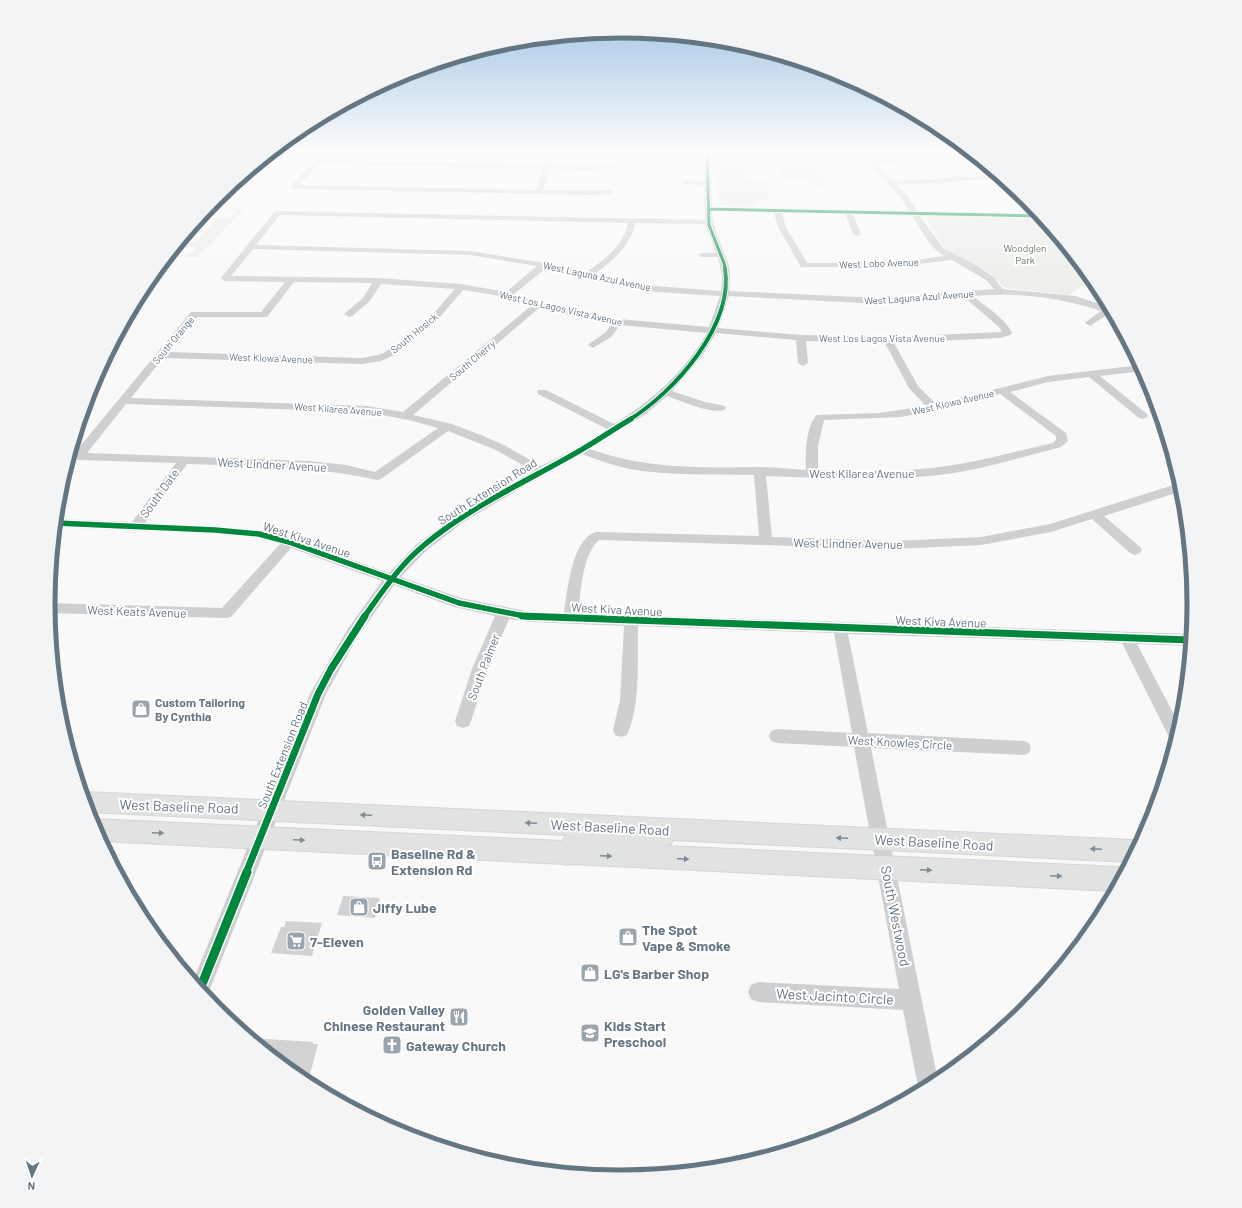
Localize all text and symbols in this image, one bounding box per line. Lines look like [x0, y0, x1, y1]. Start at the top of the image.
park label: Woodglen Park [1003, 242, 1047, 266]
street label: West Lobo Avenue [839, 256, 919, 270]
street label: West Laguna Azul Avenue [542, 259, 652, 293]
street label: West Laguna Azul Avenue [864, 287, 974, 307]
street label: West Los Lagos Vista Avenue [498, 288, 624, 328]
street label: South Hosick [388, 310, 440, 356]
street label: South Orange [150, 314, 196, 366]
street label: West Los Lagos Vista Avenue [819, 332, 945, 344]
street label: South Cherry [446, 337, 498, 383]
street label: West Kiowa Avenue [229, 351, 313, 365]
street label: West Kiowa Avenue [911, 387, 995, 417]
street label: West Kilarea Avenue [294, 400, 382, 418]
street label: West Lindner Avenue [217, 454, 327, 474]
street label: South Extension Road [435, 455, 539, 527]
street label: South Date [137, 466, 181, 520]
street label: West Kilarea Avenue [809, 466, 915, 480]
street label: West Kiva Avenue [261, 518, 353, 560]
street label: West Lindner Avenue [793, 535, 903, 551]
street label: West Kiva Avenue [571, 600, 663, 618]
street label: West Keats Avenue [87, 602, 187, 620]
street label: West Kiva Avenue [895, 612, 987, 630]
street label: South Palmer [464, 631, 502, 702]
place label: Custom Tailoring By Cynthia [155, 695, 245, 723]
shop icon: Custom Tailoring By Cynthia [130, 698, 152, 720]
street label: South Extension Road [254, 700, 310, 810]
street label: West Knowles Circle [847, 732, 953, 752]
street label: West Baseline Road [119, 795, 239, 817]
one-way arrow [359, 812, 372, 818]
street label: West Baseline Road [550, 815, 670, 839]
one-way arrow [525, 819, 537, 826]
one-way arrow [152, 830, 164, 837]
street label: West Baseline Road [874, 830, 994, 854]
one-way arrow [835, 835, 848, 841]
one-way arrow [293, 837, 305, 844]
place label: Baseline Rd & Extension Rd [391, 845, 476, 878]
one-way arrow [1090, 846, 1103, 853]
bus stop icon: Baseline Rd & Extension Rd [366, 850, 388, 872]
one-way arrow [600, 852, 612, 859]
one-way arrow [677, 856, 689, 863]
street label: South Westwood [878, 864, 914, 968]
one-way arrow [920, 867, 933, 873]
one-way arrow [1050, 873, 1062, 880]
shop icon: Jiffy Lube [348, 896, 370, 918]
place label: Jiffy Lube [373, 899, 437, 916]
place label: The Spot Vape & Smoke [642, 921, 731, 954]
shop icon: The Spot Vape & Smoke [617, 926, 639, 948]
supermarket icon: 7-Eleven [285, 930, 307, 952]
place label: 7-Eleven [310, 933, 364, 950]
shop icon: LG's Barber Shop [579, 962, 601, 984]
place label: LG's Barber Shop [604, 965, 709, 982]
street label: West Jacinto Circle [776, 984, 894, 1008]
place label: Golden Valley Chinese Restaurant [324, 1001, 445, 1034]
restaurant icon: Golden Valley Chinese Restaurant [448, 1006, 470, 1028]
place label: Kids Start Preschool [604, 1017, 666, 1050]
school or university icon: Kids Start Preschool [579, 1022, 601, 1044]
church icon: Gateway Church [381, 1034, 403, 1056]
place label: Gateway Church [406, 1037, 506, 1054]
north arrow [12, 1156, 52, 1196]
text: N [27, 1180, 35, 1193]

